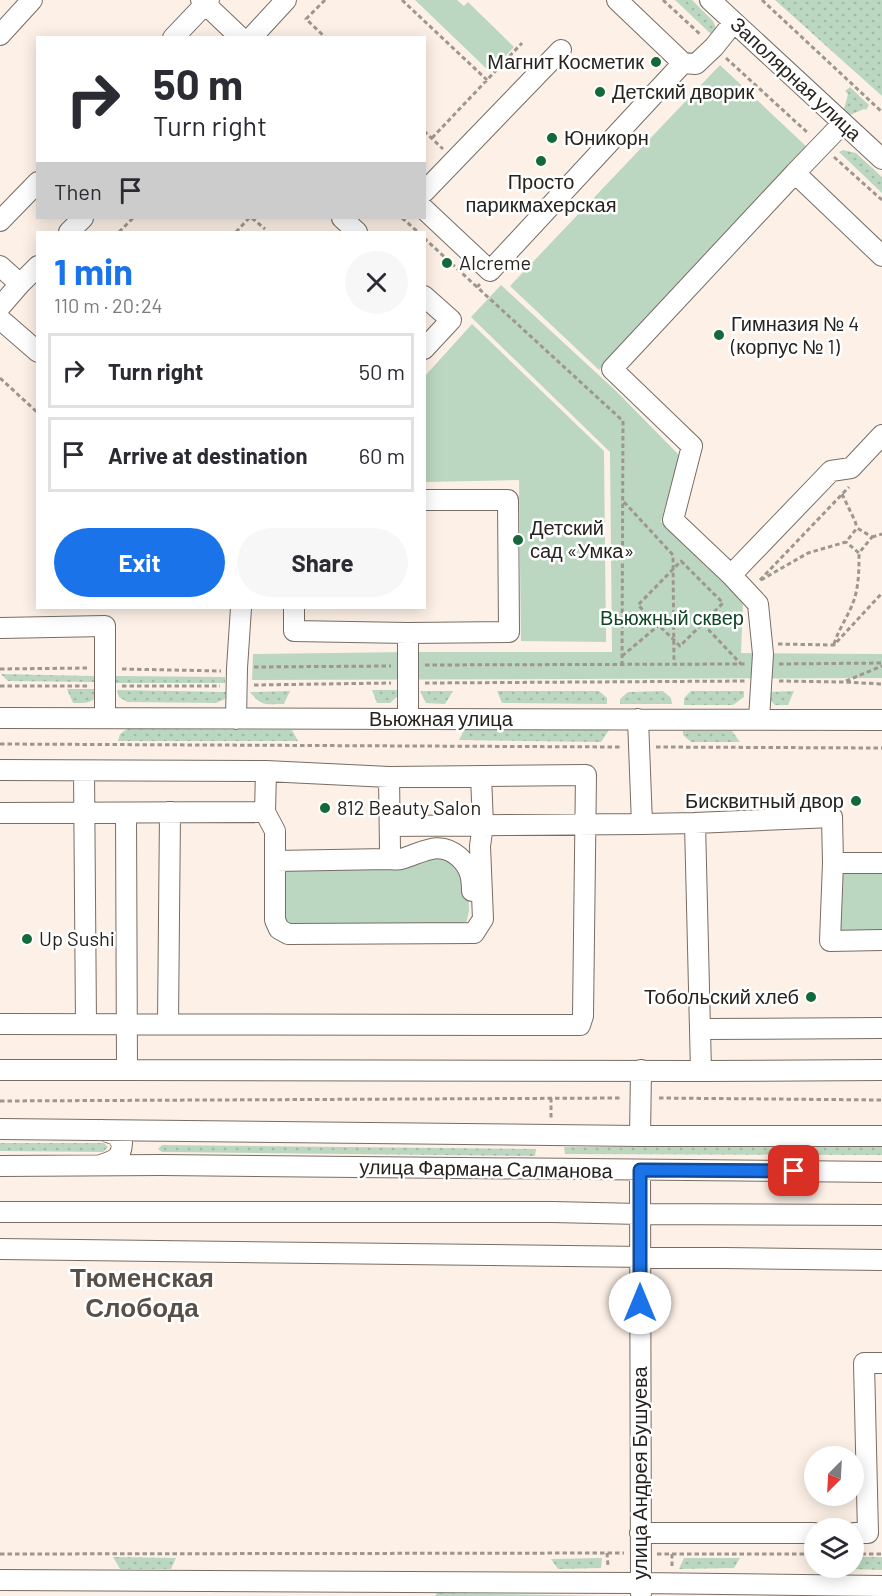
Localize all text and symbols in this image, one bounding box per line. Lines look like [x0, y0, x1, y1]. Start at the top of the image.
street label: Заполярная улица [726, 11, 868, 146]
place label: Магнит Косметик [487, 49, 644, 73]
marker: Магнит Косметик [649, 55, 663, 69]
text: 50 m [153, 58, 243, 108]
icon: right [54, 60, 132, 138]
place label: Детский дворик [612, 79, 755, 103]
marker: Детский дворик [593, 85, 607, 99]
text: Turn right [153, 109, 267, 141]
place label: Юникорн [564, 125, 649, 149]
marker: Юникорн [545, 131, 559, 145]
marker: Просто парикмахерская [534, 154, 548, 168]
place label: Просто парикмахерская [465, 169, 617, 216]
icon: arrive [114, 174, 147, 207]
text: Then [54, 178, 102, 204]
text: 1 min [54, 249, 133, 292]
place label: Alcreme [459, 250, 531, 274]
button: close [345, 251, 408, 314]
marker: Alcreme [440, 256, 454, 270]
text: 110 m · 20:24 [54, 293, 163, 317]
place label: Гимназия № 4 (корпус № 1) [730, 311, 859, 358]
marker: Гимназия № 4 (корпус № 1) [712, 328, 726, 342]
icon: right [57, 354, 90, 387]
text: Turn right [108, 358, 203, 384]
text: 50 m [359, 358, 405, 384]
icon: arrive [57, 438, 90, 471]
text: Arrive at destination [108, 442, 307, 468]
text: 60 m [359, 442, 405, 468]
place label: Детский сад «Умка» [530, 515, 634, 562]
button: Exit [54, 528, 225, 597]
button: Share [237, 528, 408, 597]
marker: Детский сад «Умка» [511, 533, 525, 547]
park label: Вьюжный сквер [600, 605, 744, 629]
street label: Вьюжная улица [369, 706, 514, 730]
place label: Бисквитный двор [685, 788, 844, 812]
marker: Бисквитный двор [849, 794, 863, 808]
place label: 812 Beauty Salon [337, 795, 481, 819]
marker: 812 Beauty Salon [318, 801, 332, 815]
place label: Up Sushi [39, 926, 115, 950]
marker: Up Sushi [20, 932, 34, 946]
place label: Тобольский хлеб [644, 984, 799, 1008]
marker: Тобольский хлеб [804, 990, 818, 1004]
pin [768, 1145, 819, 1196]
street label: улица Фармана Салманова [359, 1154, 614, 1182]
icon: arrive [777, 1154, 810, 1187]
district label: Тюменская Слобода [70, 1261, 214, 1322]
position arrow [608, 1271, 672, 1335]
street label: улица Андрея Бушуева [627, 1365, 651, 1580]
north arrow [804, 1446, 864, 1506]
map controls [804, 1446, 864, 1578]
button: layers [804, 1518, 864, 1578]

